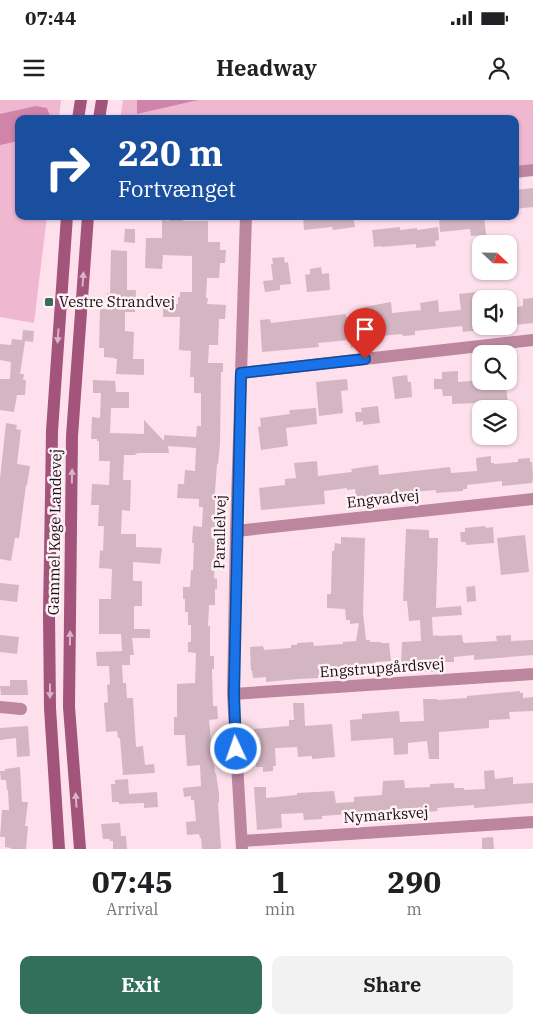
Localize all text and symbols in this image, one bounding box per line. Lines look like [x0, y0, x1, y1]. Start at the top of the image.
text: 07:44 [25, 6, 76, 30]
text: Headway [216, 53, 317, 82]
icon: menu [20, 54, 48, 82]
icon: person [485, 54, 513, 82]
text: 220 m [118, 130, 223, 176]
icon: right [35, 135, 100, 200]
text: Fortvænget [118, 174, 236, 203]
north arrow [472, 235, 518, 280]
map controls [472, 235, 517, 445]
one-way arrow [80, 270, 88, 286]
button: sound [472, 290, 517, 335]
place label: Vestre Strandvej [59, 292, 175, 311]
marker: Vestre Strandvej [43, 296, 55, 308]
pin [344, 308, 386, 359]
icon: arrive [351, 315, 379, 343]
one-way arrow [54, 329, 62, 345]
button: search [472, 345, 517, 390]
button: layers [472, 400, 517, 445]
street label: Gammel Køge Landevej [44, 449, 65, 615]
one-way arrow [68, 467, 76, 483]
street label: Engvadvej [346, 485, 420, 512]
street label: Parallelvej [209, 495, 230, 569]
one-way arrow [66, 630, 74, 646]
street label: Engstrupgårdsvej [319, 654, 445, 681]
one-way arrow [46, 683, 54, 699]
position arrow [209, 722, 261, 774]
one-way arrow [72, 792, 80, 808]
street label: Nymarksvej [343, 802, 429, 827]
text: 07:45 [92, 862, 173, 901]
text: 1 [271, 862, 289, 901]
text: 290 [387, 862, 441, 901]
text: Arrival [106, 899, 158, 919]
text: min [265, 899, 295, 919]
text: m [407, 899, 422, 919]
button: Exit [20, 956, 262, 1014]
button: Share [272, 956, 513, 1014]

